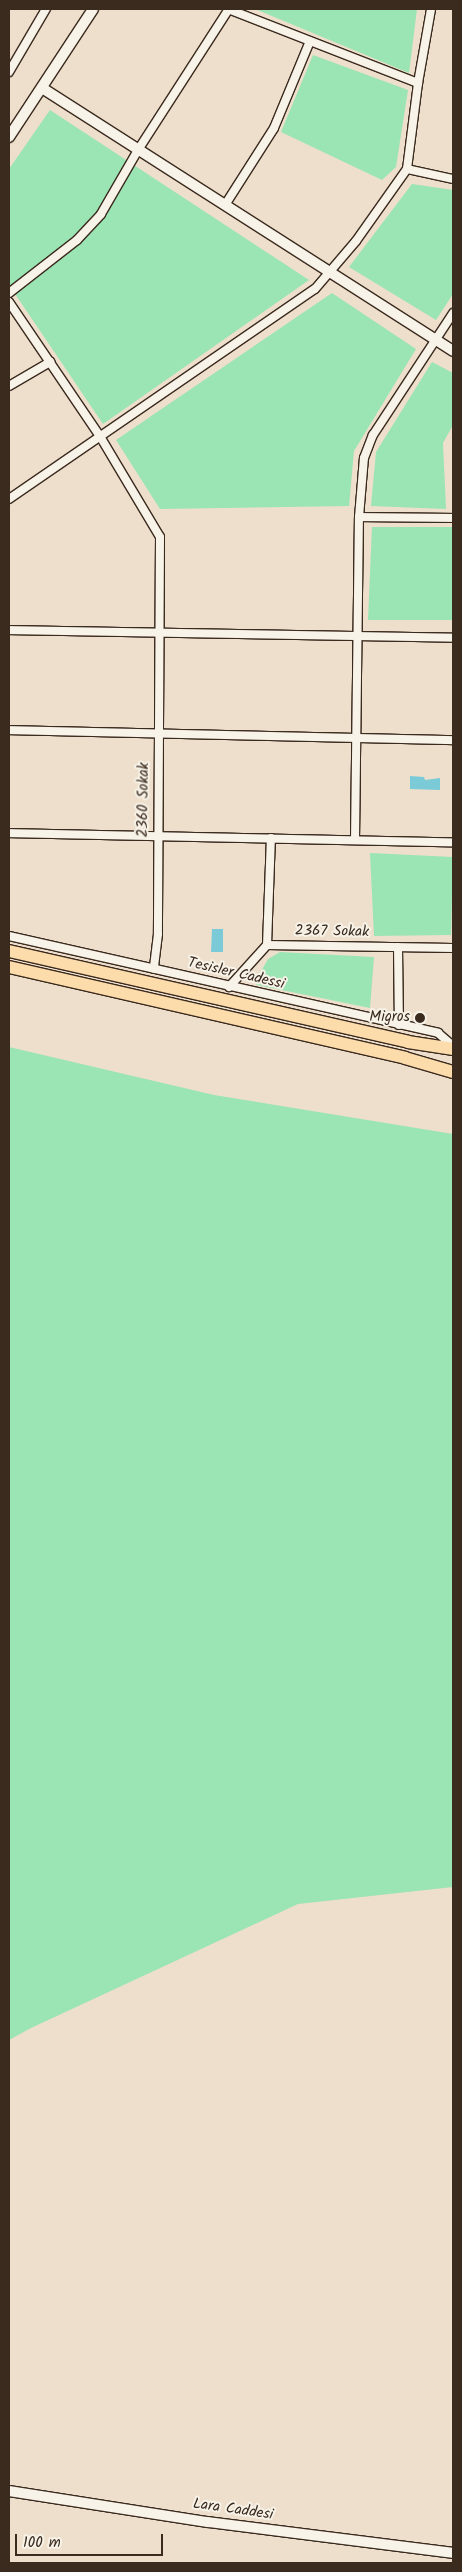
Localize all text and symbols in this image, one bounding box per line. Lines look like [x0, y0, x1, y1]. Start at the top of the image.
street label: 2360 Sokak [134, 762, 154, 838]
street label: 2367 Sokak [295, 922, 369, 942]
street label: Tesisler Cadessi [186, 954, 286, 994]
place label: Migros [369, 1009, 410, 1027]
marker: Migros [414, 1012, 426, 1024]
street label: Lara Caddesi [192, 2495, 274, 2525]
scale bar [18, 2524, 165, 2556]
text: 100 m [23, 2531, 61, 2555]

